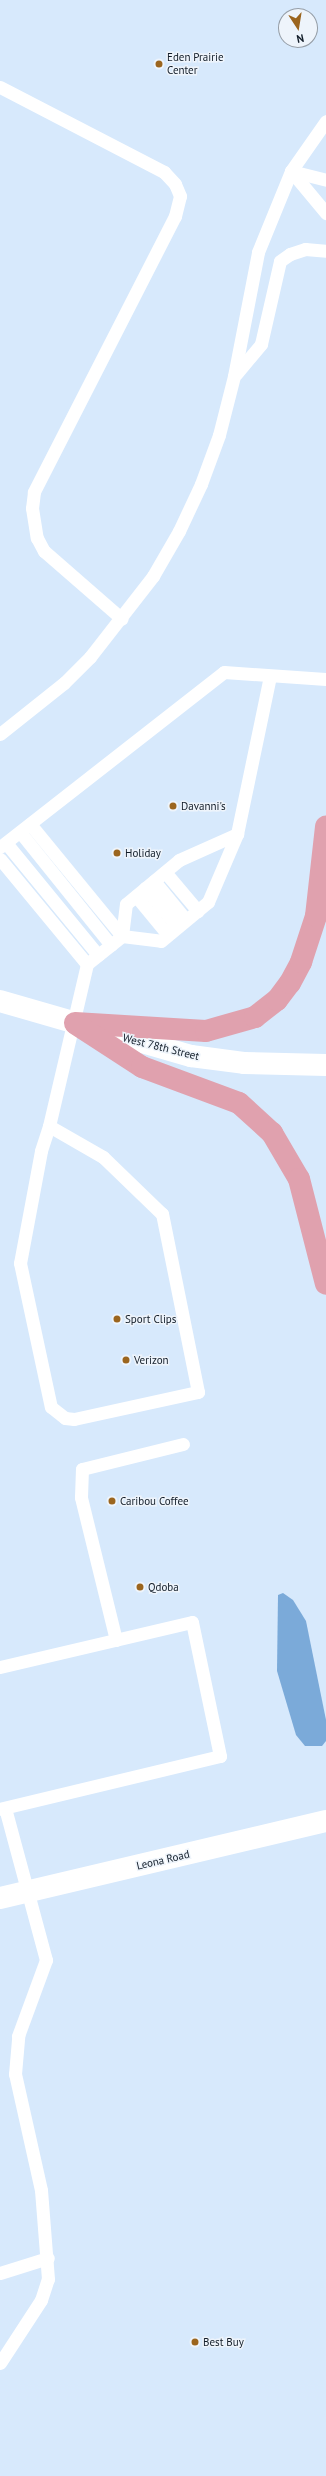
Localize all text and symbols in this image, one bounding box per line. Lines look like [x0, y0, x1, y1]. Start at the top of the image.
north arrow [278, 8, 318, 48]
text: N [295, 31, 305, 46]
place label: Eden Prairie Center [167, 51, 224, 77]
marker: Eden Prairie Center [154, 59, 164, 69]
place label: Davanni's [181, 799, 226, 813]
marker: Davanni's [168, 801, 178, 811]
place label: Holiday [125, 846, 161, 860]
marker: Holiday [112, 848, 122, 858]
street label: West 78th Street [121, 1031, 201, 1063]
place label: Sport Clips [125, 1312, 176, 1326]
marker: Sport Clips [112, 1314, 122, 1324]
place label: Verizon [134, 1353, 169, 1367]
marker: Verizon [121, 1355, 131, 1365]
place label: Caribou Coffee [120, 1494, 189, 1508]
marker: Caribou Coffee [107, 1496, 117, 1506]
place label: Qdoba [148, 1580, 179, 1594]
marker: Qdoba [135, 1582, 145, 1592]
street label: Leona Road [135, 1847, 191, 1873]
place label: Best Buy [203, 2335, 244, 2349]
marker: Best Buy [190, 2337, 200, 2347]

